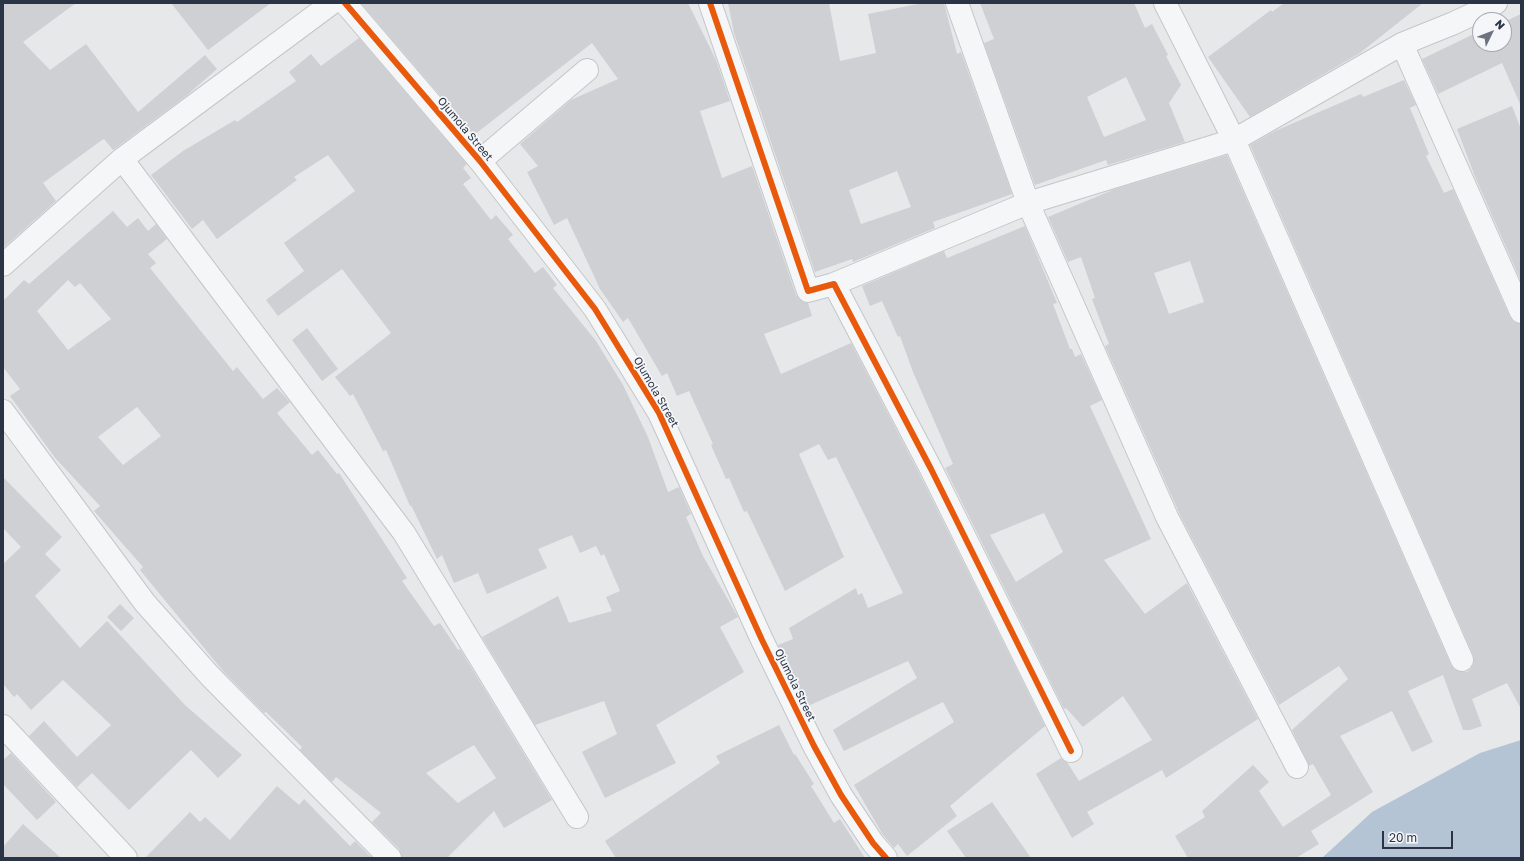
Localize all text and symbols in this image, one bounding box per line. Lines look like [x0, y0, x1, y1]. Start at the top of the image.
north arrow [1472, 12, 1512, 52]
text: N [1493, 17, 1508, 32]
street label: Ojumola Street [435, 94, 495, 164]
street label: Ojumola Street [631, 354, 681, 430]
street label: Ojumola Street [772, 647, 818, 723]
scale bar [1384, 823, 1455, 849]
text: 20 m [1389, 830, 1417, 845]

